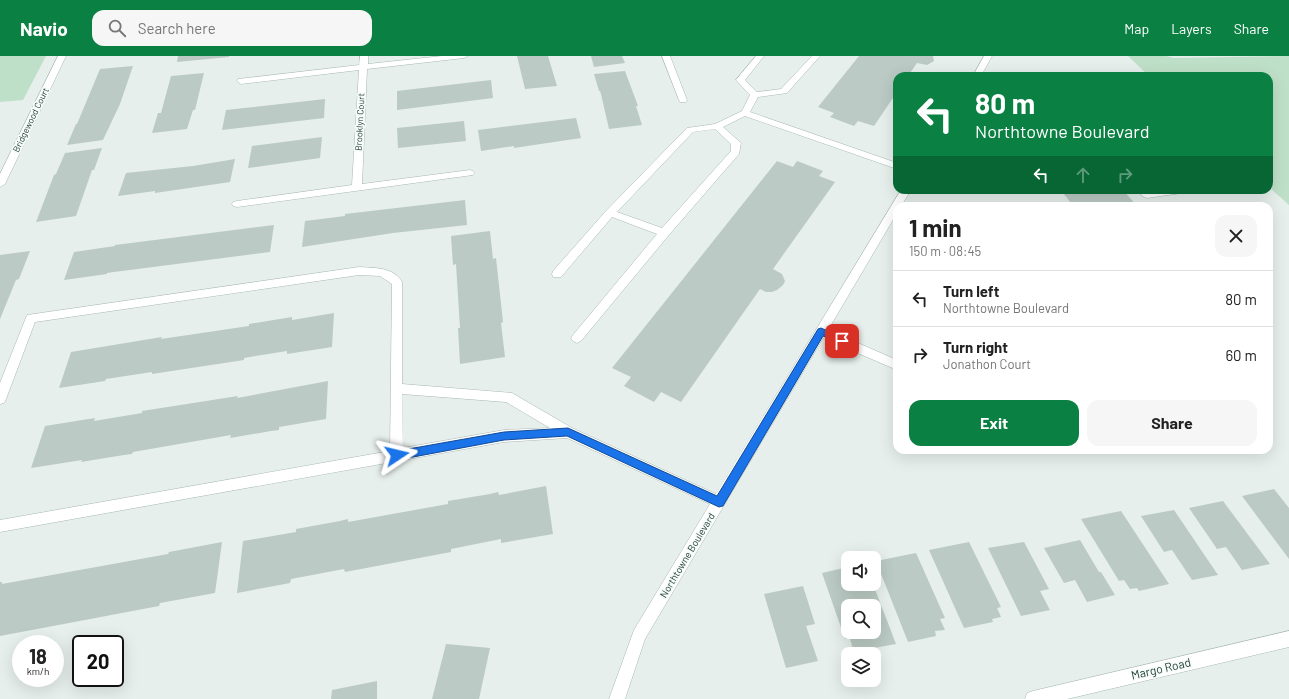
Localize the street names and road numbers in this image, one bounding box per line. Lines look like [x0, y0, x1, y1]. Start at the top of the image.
street label: Bridgewood Court [10, 86, 51, 154]
street label: Brooklyn Court [352, 93, 367, 151]
street label: Northtowne Boulevard [657, 510, 717, 600]
street label: Margo Road [1130, 654, 1192, 682]

